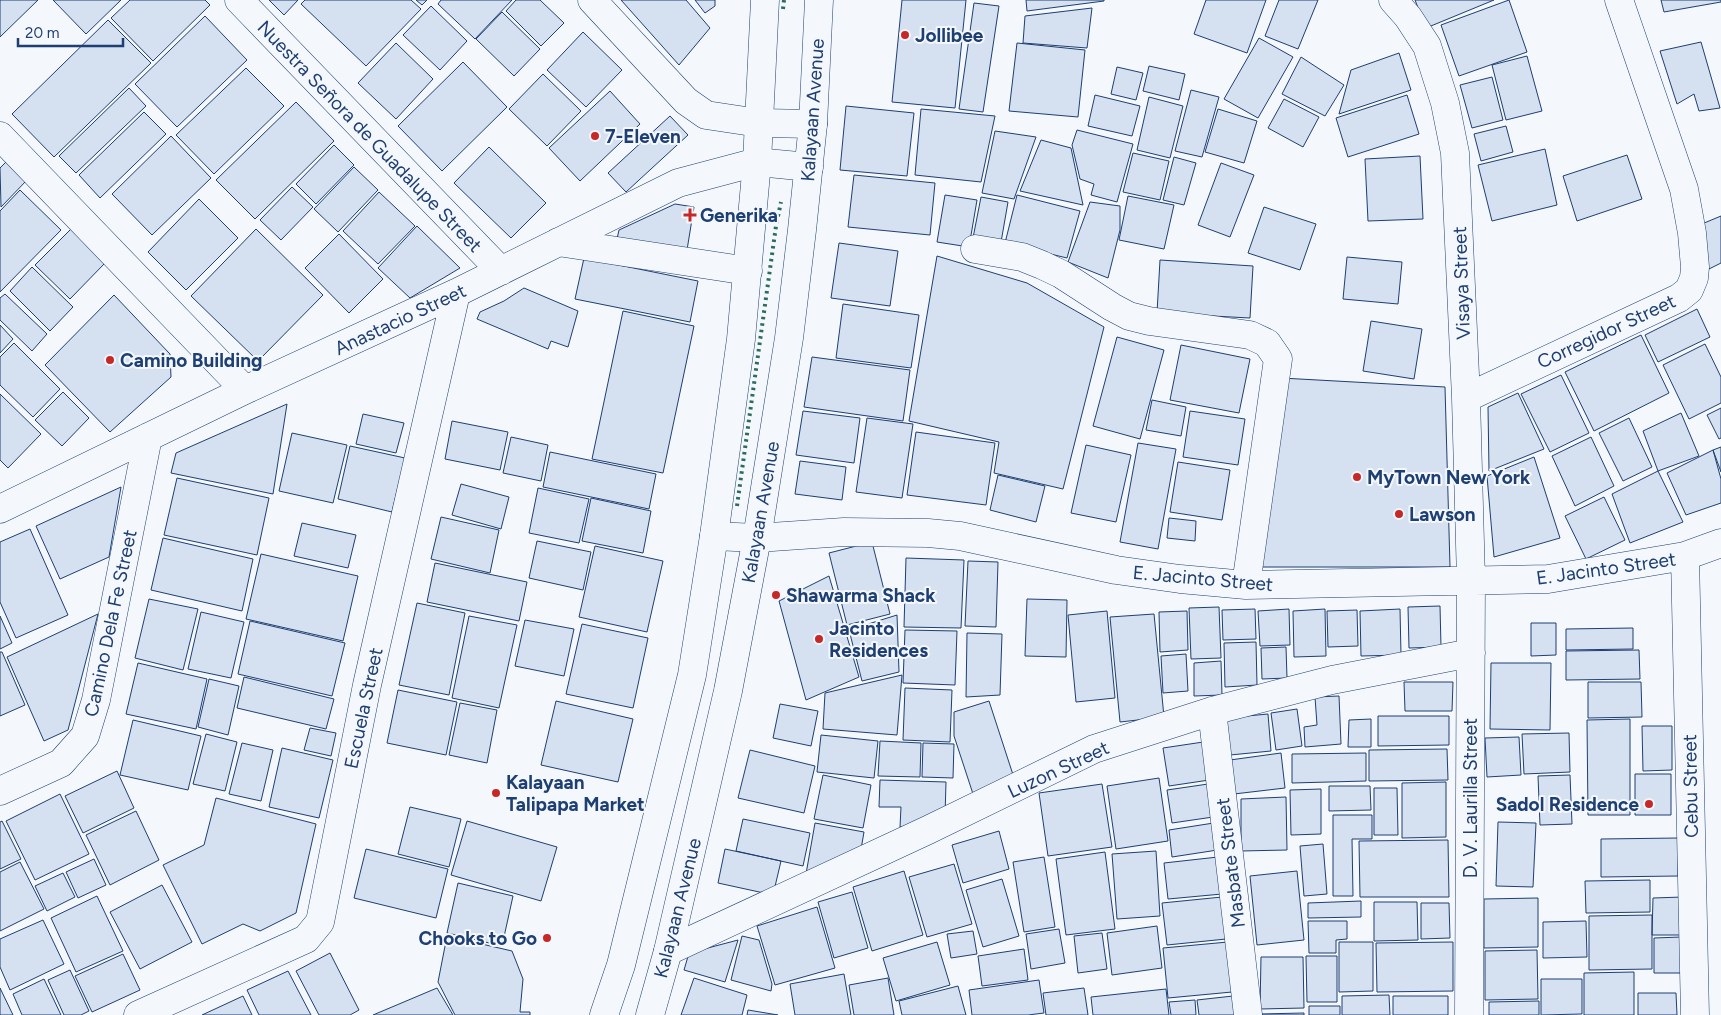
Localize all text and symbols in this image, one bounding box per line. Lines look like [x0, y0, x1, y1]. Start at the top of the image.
scale bar [18, 15, 122, 47]
street label: Nuestra Señora de Guadalupe Street [253, 16, 487, 257]
text: 20 m [25, 24, 59, 42]
place label: Jollibee [915, 24, 984, 47]
marker: Jollibee [899, 29, 911, 41]
street label: Kalayaan Avenue [796, 38, 829, 182]
place label: 7-Eleven [605, 125, 681, 148]
marker: 7-Eleven [589, 130, 601, 142]
place label: Generika [700, 204, 778, 227]
marker: Generika [684, 209, 696, 221]
street label: Visaya Street [1448, 226, 1475, 340]
street label: Anastacio Street [331, 279, 470, 360]
street label: Corregidor Street [1533, 289, 1679, 374]
place label: Camino Building [120, 349, 262, 372]
marker: Camino Building [104, 354, 116, 366]
street label: Kalayaan Avenue [737, 439, 784, 585]
place label: MyTown New York [1367, 466, 1531, 489]
marker: MyTown New York [1351, 471, 1363, 483]
place label: Lawson [1409, 503, 1476, 526]
marker: Lawson [1393, 508, 1405, 520]
street label: Camino Dela Fe Street [79, 527, 142, 719]
street label: E. Jacinto Street [1535, 547, 1677, 590]
street label: E. Jacinto Street [1132, 561, 1274, 596]
place label: Shawarma Shack [786, 584, 936, 607]
marker: Shawarma Shack [770, 589, 782, 601]
place label: Jacinto Residences [829, 617, 928, 662]
marker: Jacinto Residences [813, 633, 825, 645]
street label: Escuela Street [339, 645, 388, 771]
street label: D. V. Laurilla Street [1459, 718, 1482, 878]
street label: Cebu Street [1678, 734, 1703, 838]
street label: Luzon Street [1004, 736, 1113, 803]
place label: Kalayaan Talipapa Market [506, 771, 645, 816]
marker: Kalayaan Talipapa Market [490, 787, 502, 799]
place label: Sadol Residence [1496, 793, 1639, 816]
street label: Masbate Street [1211, 797, 1250, 929]
marker: Sadol Residence [1643, 798, 1655, 810]
street label: Kalayaan Avenue [649, 836, 706, 981]
place label: Chooks to Go [419, 927, 537, 950]
marker: Chooks to Go [541, 932, 553, 944]

